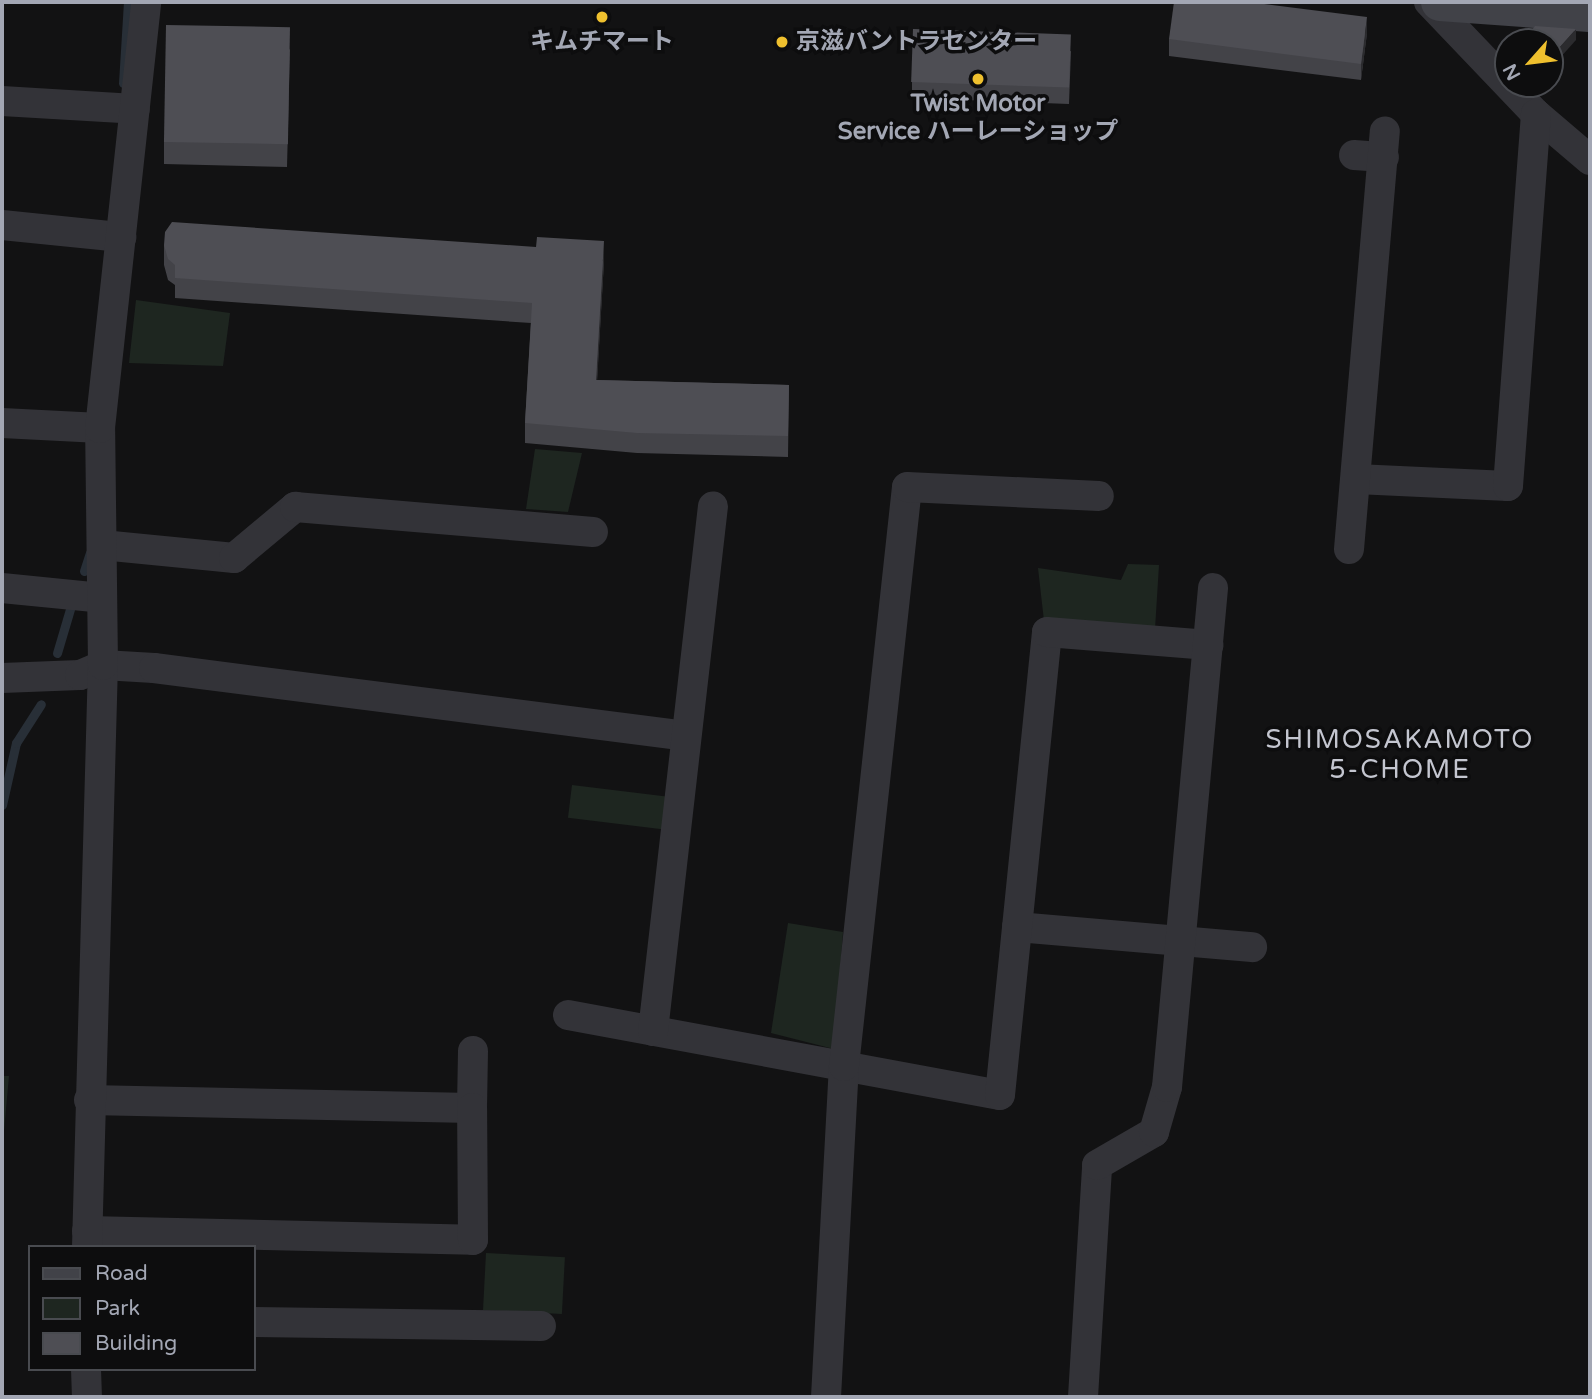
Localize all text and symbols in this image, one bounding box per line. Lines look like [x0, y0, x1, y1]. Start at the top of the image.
marker: キムチマート [594, 9, 610, 25]
place label: キムチマート [530, 28, 674, 56]
place label: 京滋バントラセンター [796, 28, 1036, 56]
north arrow [1494, 28, 1564, 98]
marker: 京滋バントラセンター [774, 34, 790, 50]
text: N [1499, 60, 1526, 84]
marker: Twist Motor Service ハーレーショップ [970, 71, 986, 87]
place label: Twist Motor Service ハーレーショップ [838, 90, 1118, 146]
district label: SHIMOSAKAMOTO 5-CHOME [1267, 724, 1533, 786]
legend [28, 1245, 256, 1371]
text: Road [95, 1261, 148, 1286]
text: Park [95, 1296, 140, 1321]
text: Building [95, 1331, 177, 1356]

